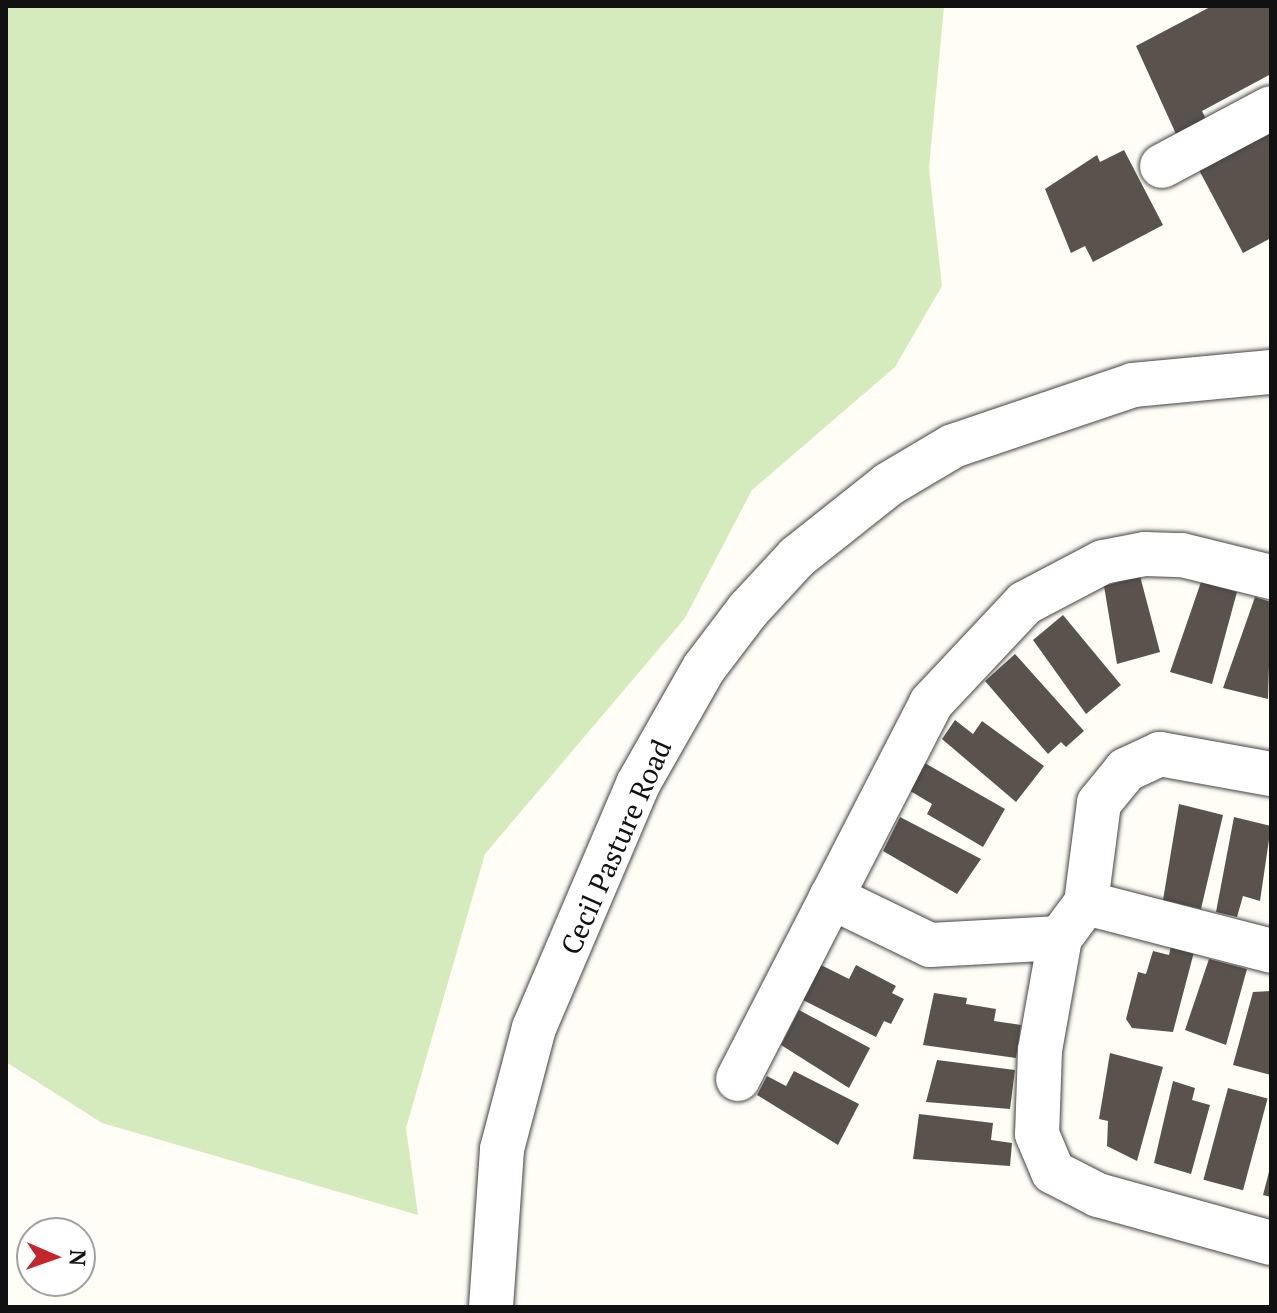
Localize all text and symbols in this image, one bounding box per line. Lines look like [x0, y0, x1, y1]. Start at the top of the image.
street label: Cecil Pasture Road [554, 734, 678, 960]
north arrow [16, 1217, 96, 1297]
text: N [64, 1249, 93, 1267]

